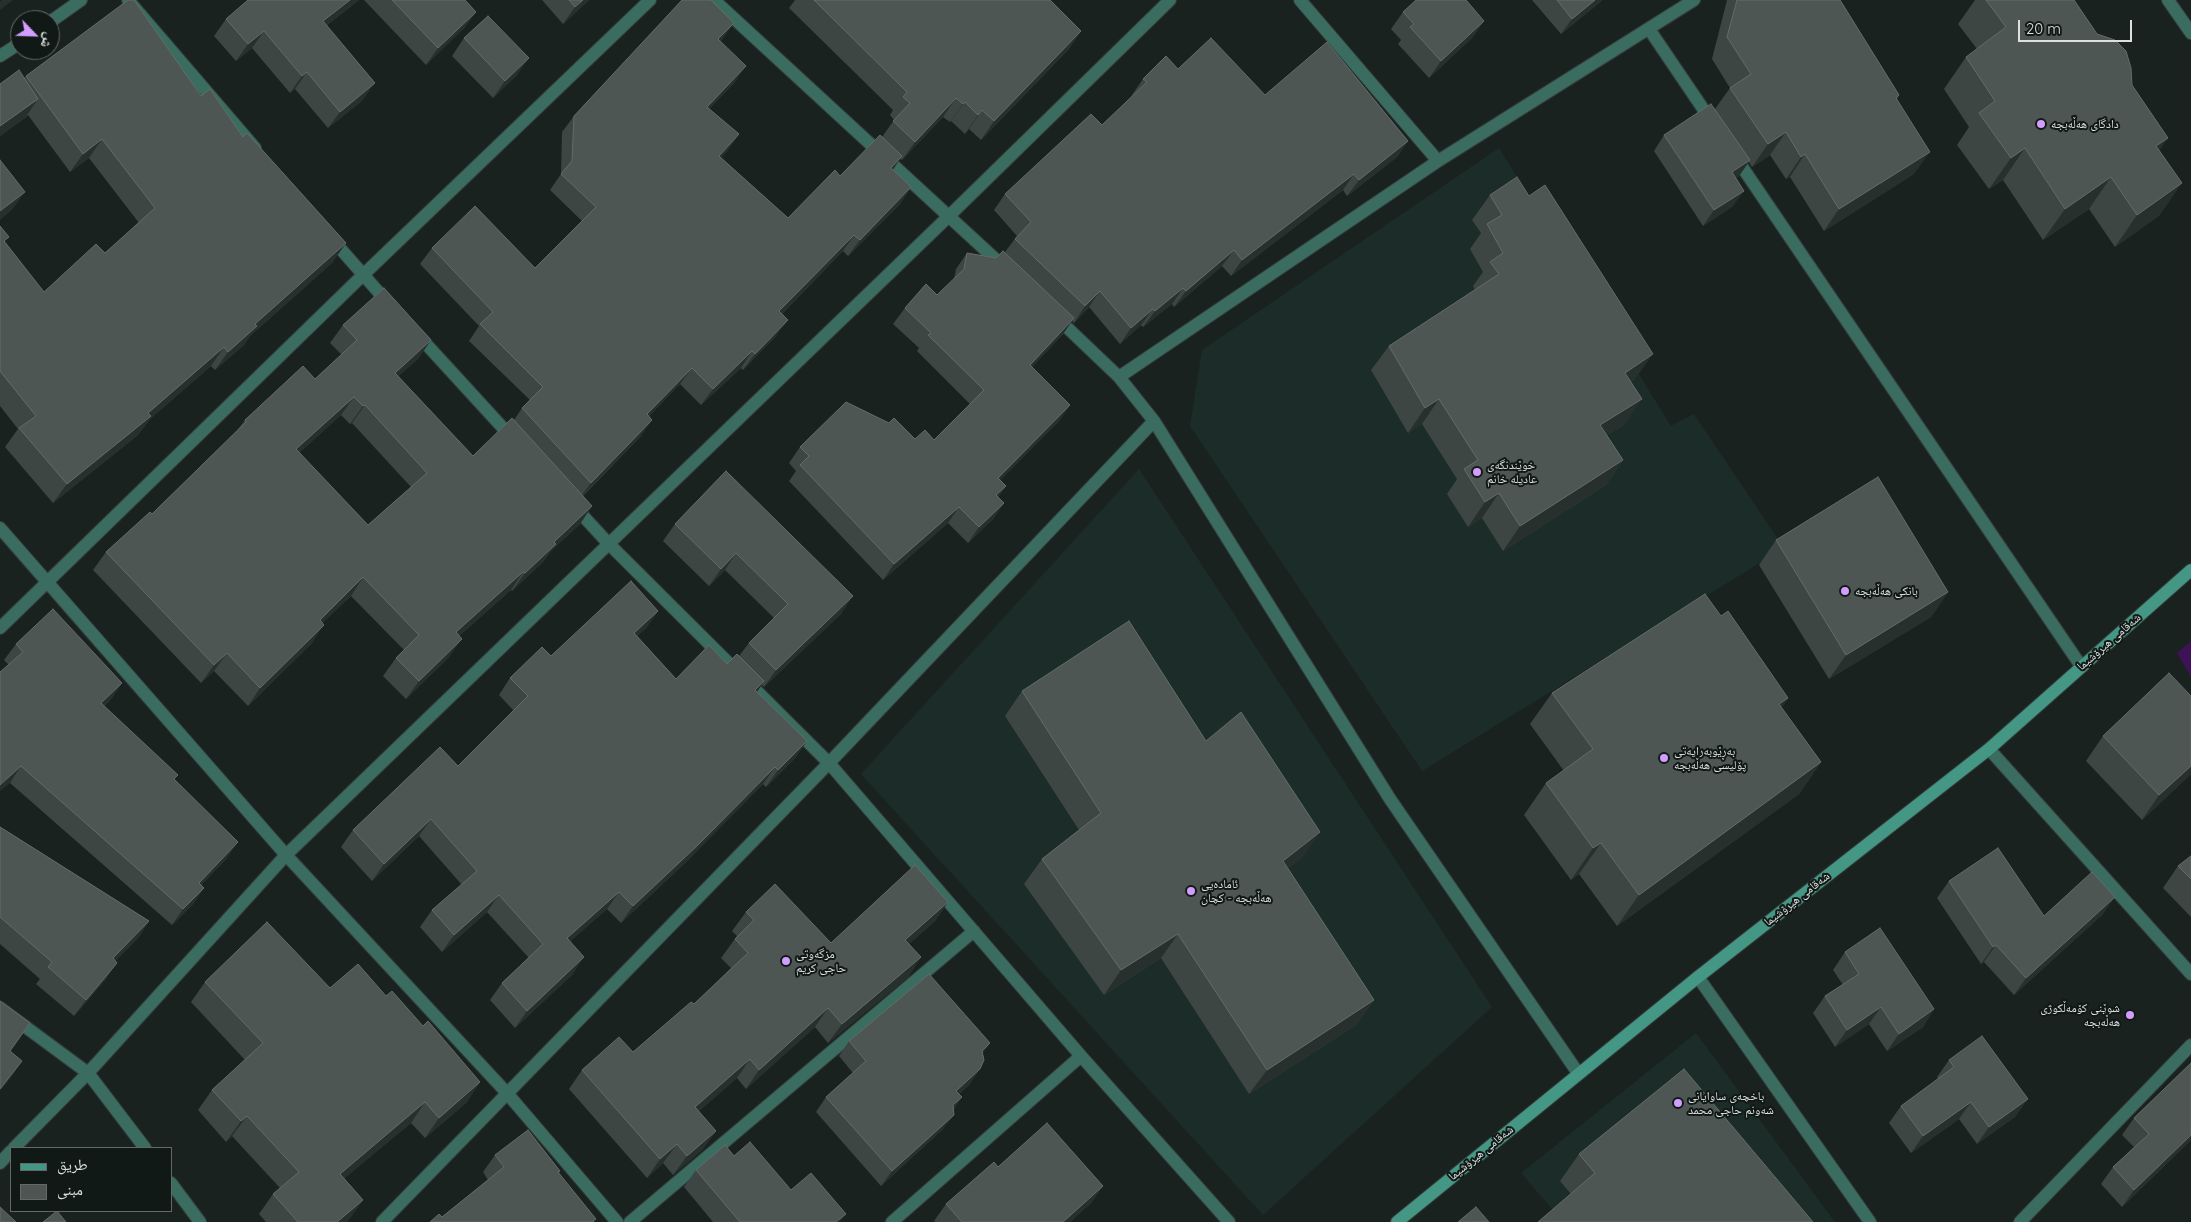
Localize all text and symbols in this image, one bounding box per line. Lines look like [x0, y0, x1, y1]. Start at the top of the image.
north arrow [10, 10, 60, 60]
scale bar [2021, 10, 2135, 42]
text: 20 m [2026, 19, 2061, 38]
text: ش [37, 30, 59, 51]
place label: دادگای هەڵەبجە [2051, 117, 2119, 131]
marker: دادگای هەڵەبجە [2035, 118, 2047, 130]
place label: خوێندنگەی عادیلە خانم [1487, 458, 1537, 486]
marker: خوێندنگەی عادیلە خانم [1471, 466, 1483, 478]
place label: بانکی هەڵەبجە [1855, 584, 1918, 598]
marker: بانکی هەڵەبجە [1839, 585, 1851, 597]
street label: شەقامی هیرۆشیما [2074, 610, 2144, 674]
place label: بەڕێوبەرایەتی پۆلیسی هەڵەبجە [1674, 744, 1746, 772]
marker: بەڕێوبەرایەتی پۆلیسی هەڵەبجە [1658, 752, 1670, 764]
street label: شەقامی هیرۆشیما [1761, 869, 1833, 929]
place label: ئامادەیی هەڵەبجە - کچان [1201, 877, 1271, 905]
marker: ئامادەیی هەڵەبجە - کچان [1185, 885, 1197, 897]
place label: مزگە‌وتی حاجی كریم [796, 947, 846, 975]
marker: مزگە‌وتی حاجی كریم [780, 955, 792, 967]
place label: شوێنی کۆمەڵکوژی هەڵەبجە [2040, 1001, 2120, 1029]
marker: شوێنی کۆمەڵکوژی هەڵەبجە [2124, 1009, 2136, 1021]
place label: باخچە‌ی ساوایانی شە‌ونم حاجی محمد [1688, 1089, 1774, 1117]
marker: باخچە‌ی ساوایانی شە‌ونم حاجی محمد [1672, 1097, 1684, 1109]
street label: شەقامی هیرۆشیما [1446, 1122, 1516, 1184]
legend [10, 1147, 172, 1212]
text: طريق [57, 1155, 88, 1174]
text: مبنى [57, 1180, 83, 1199]

